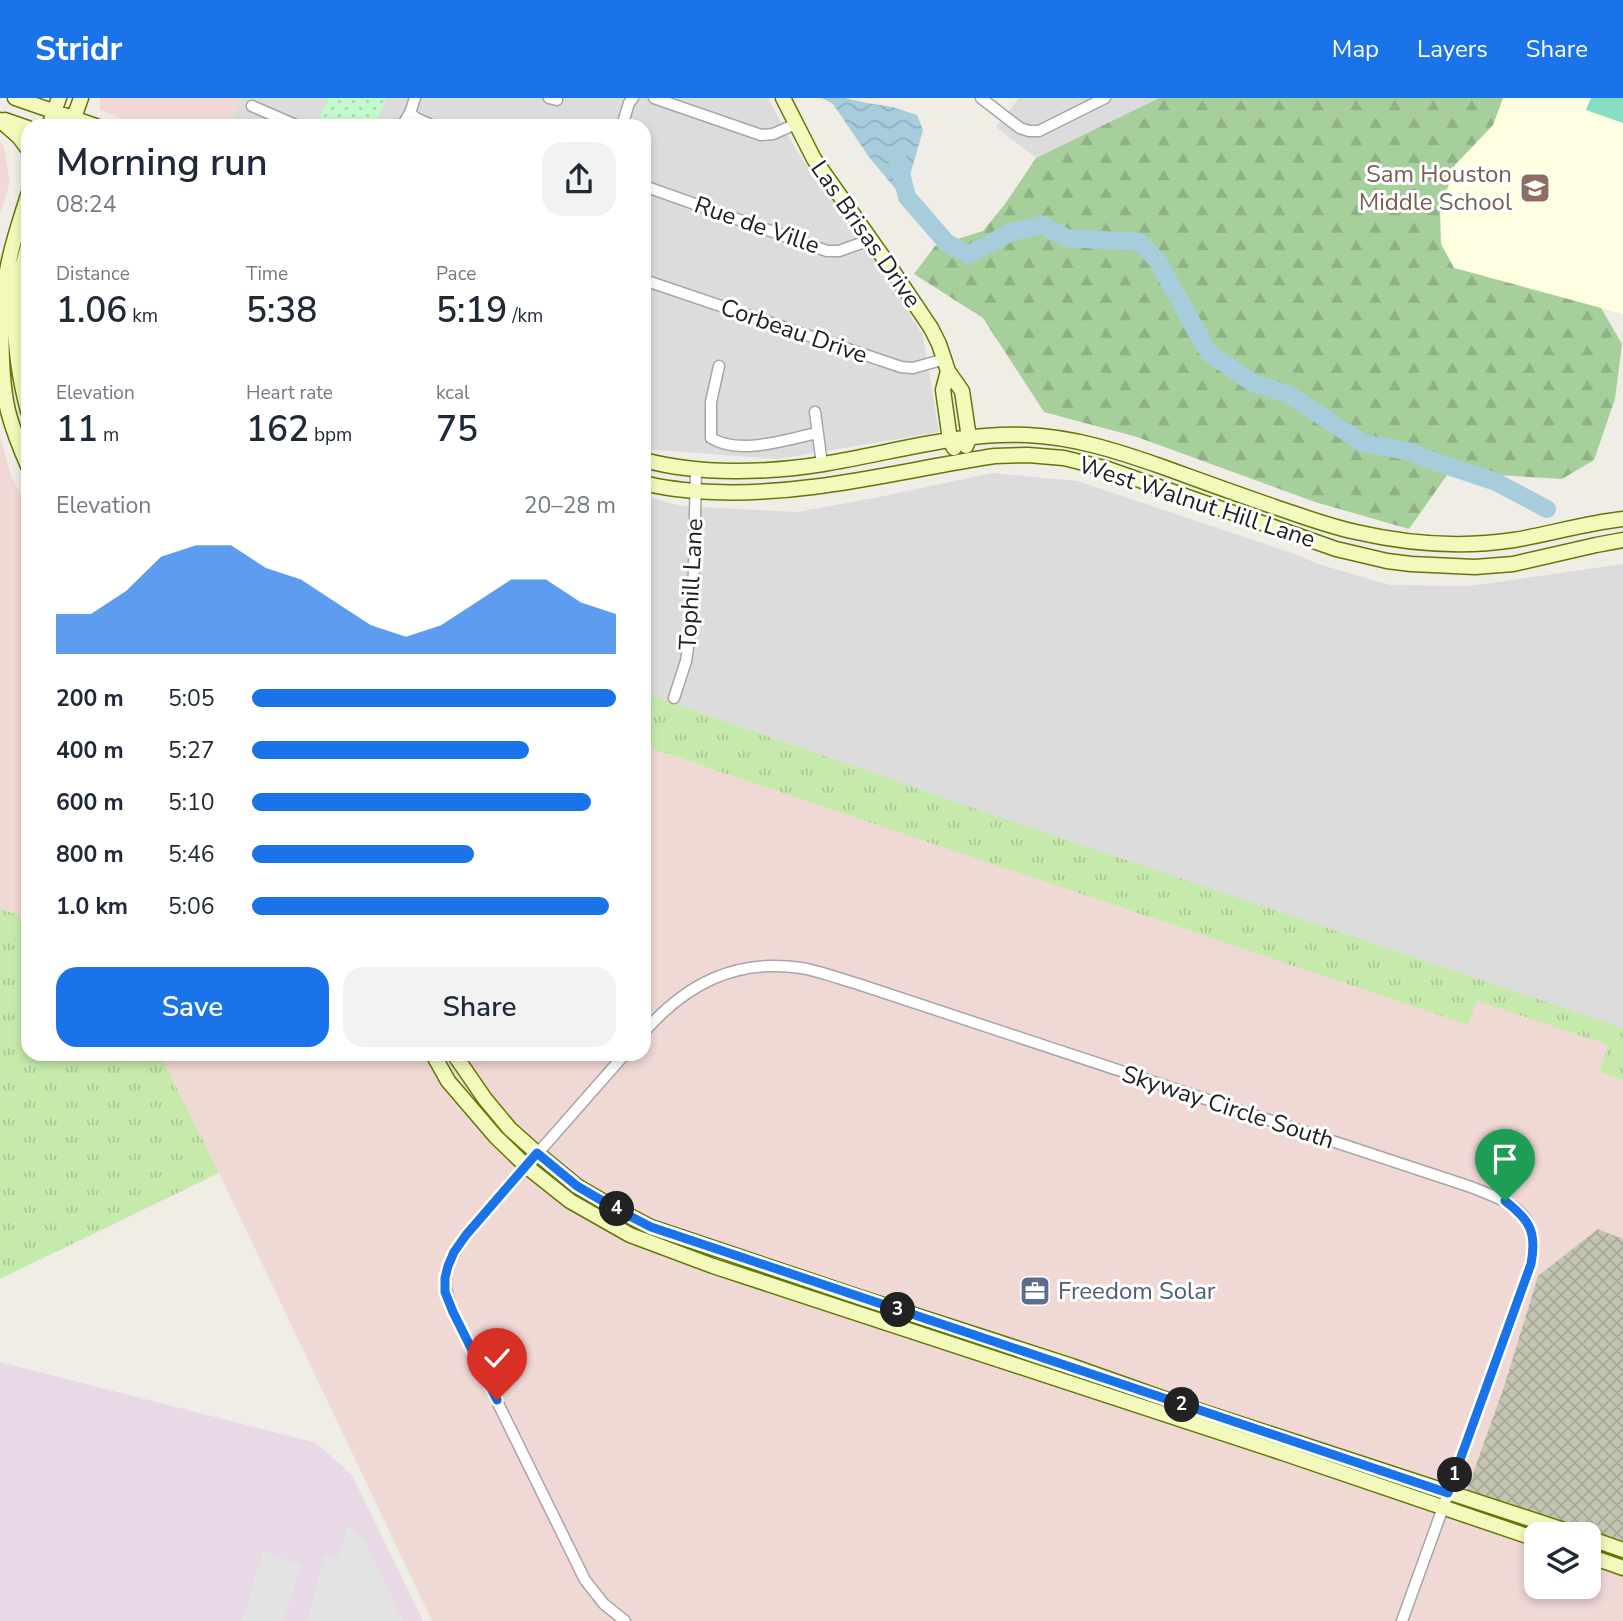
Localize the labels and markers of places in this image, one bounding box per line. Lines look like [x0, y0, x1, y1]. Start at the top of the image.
place label: Sam Houston Middle School [1359, 158, 1512, 218]
school or university icon: Sam Houston Middle School [1518, 171, 1552, 205]
pin [1475, 1129, 1535, 1201]
pin: 4 [600, 1192, 634, 1226]
office icon: Freedom Solar [1018, 1274, 1052, 1308]
place label: Freedom Solar [1058, 1275, 1216, 1307]
pin: 3 [880, 1292, 916, 1328]
pin [467, 1328, 527, 1400]
pin: 2 [1164, 1388, 1200, 1422]
pin: 1 [1438, 1458, 1472, 1492]

